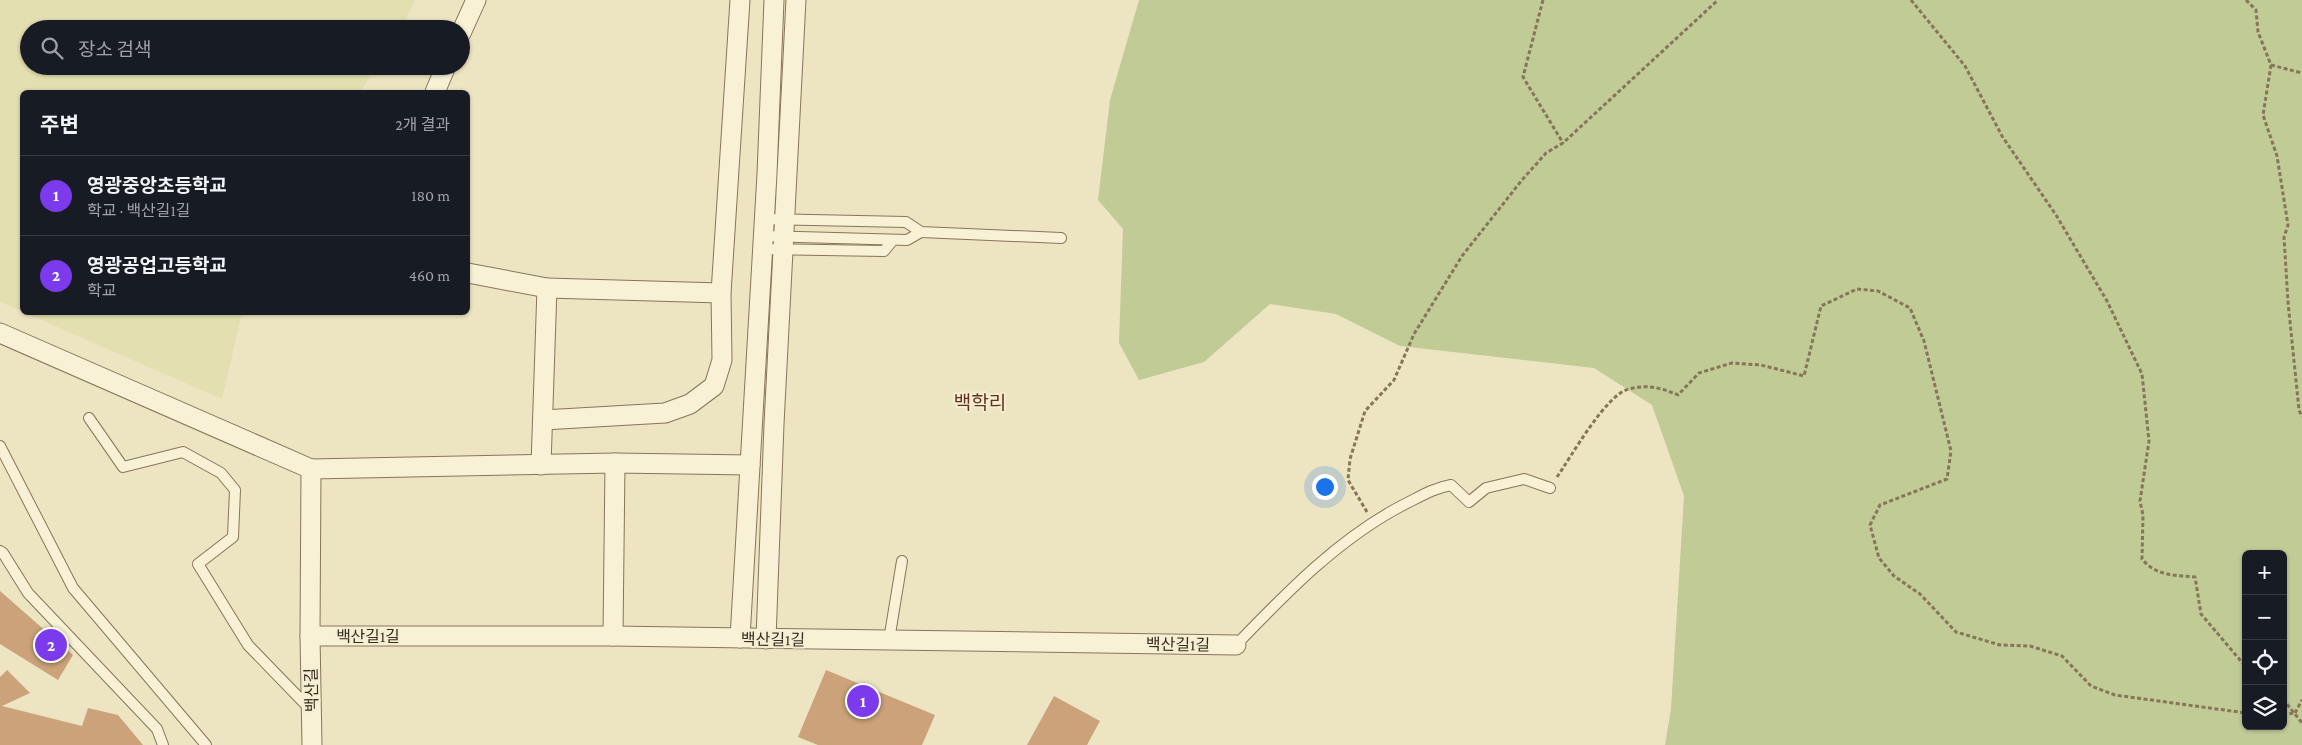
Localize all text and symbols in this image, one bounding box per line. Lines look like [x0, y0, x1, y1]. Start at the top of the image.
search box [20, 20, 470, 75]
icon: search [38, 34, 66, 62]
text: 장소 검색 [78, 39, 151, 60]
text: 주변 [40, 113, 79, 137]
text: 2개 결과 [395, 116, 450, 133]
text: 영광중앙초등학교 [87, 175, 227, 196]
text: 1 [53, 187, 59, 204]
text: 180 m [411, 187, 450, 204]
text: 학교 · 백산길1길 [87, 202, 190, 219]
text: 영광공업고등학교 [87, 255, 227, 276]
text: 2 [52, 267, 60, 284]
text: 460 m [409, 267, 450, 284]
text: 학교 [87, 282, 116, 299]
district label: 백학리 [954, 392, 1006, 413]
your location [1312, 474, 1338, 500]
map controls [2242, 550, 2287, 730]
button: + [2242, 550, 2287, 595]
button: − [2242, 595, 2287, 640]
pin: 2 [35, 626, 67, 664]
street label: 백산길1길 [336, 628, 400, 645]
street label: 백산길1길 [741, 630, 805, 649]
street label: 백산길1길 [1146, 635, 1210, 654]
button: locate [2242, 640, 2287, 685]
street label: 백산길 [303, 668, 320, 712]
pin: 1 [847, 682, 879, 720]
button: layers [2242, 685, 2287, 730]

